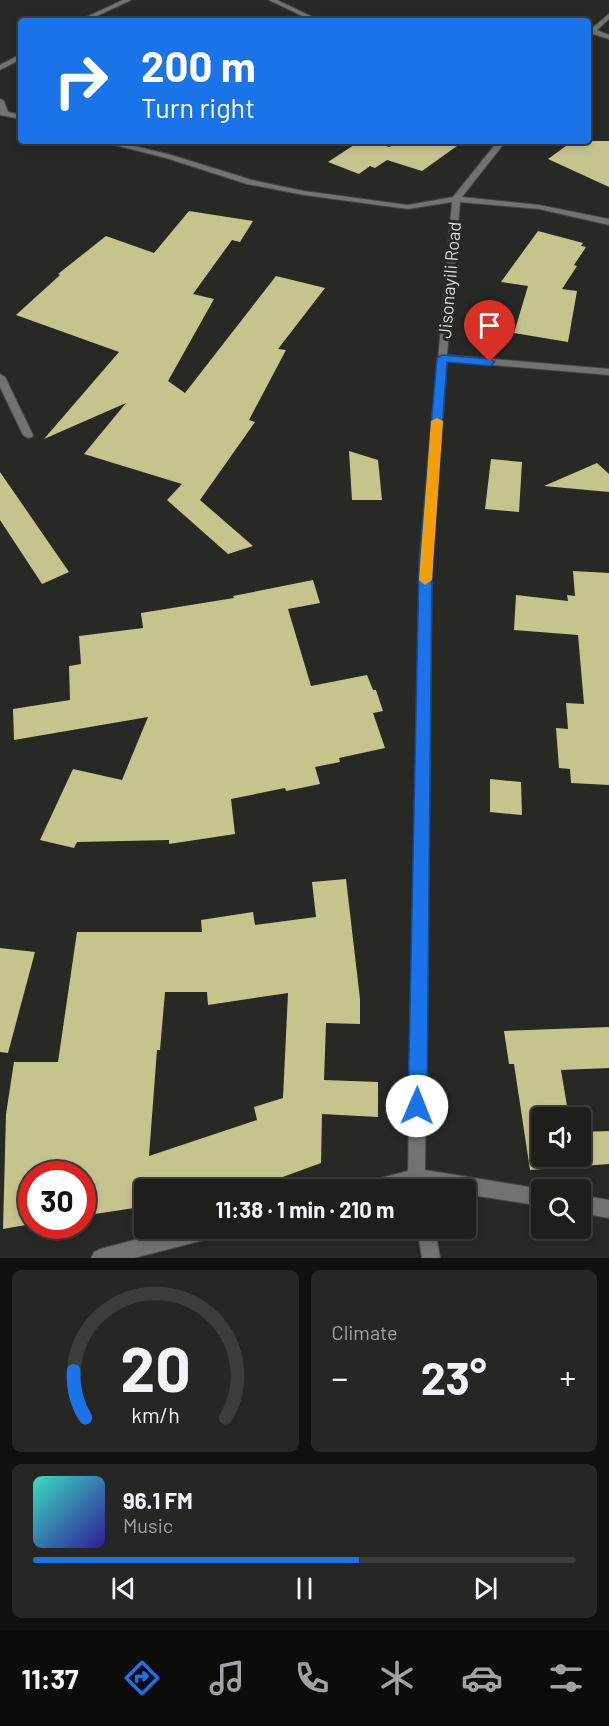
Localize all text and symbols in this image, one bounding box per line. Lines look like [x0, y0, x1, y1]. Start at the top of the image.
text: 200 m [141, 40, 256, 90]
icon: right [42, 42, 120, 120]
text: Turn right [141, 91, 255, 123]
street label: Jisonayili Road [433, 221, 465, 339]
pin [464, 300, 515, 362]
icon: arrive [473, 309, 506, 342]
position arrow [385, 1074, 449, 1138]
map controls [531, 1107, 591, 1239]
button: sound [531, 1107, 591, 1167]
speed limit sign: 30 [18, 1161, 96, 1239]
button: search [531, 1179, 591, 1239]
text: 11:38 · 1 min · 210 m [216, 1196, 394, 1222]
text: Climate [332, 1320, 398, 1344]
text: 20 [120, 1330, 191, 1404]
text: 23° [421, 1350, 487, 1404]
text: − [332, 1357, 348, 1397]
text: + [559, 1357, 576, 1397]
text: km/h [131, 1402, 180, 1427]
text: 96.1 FM [123, 1487, 193, 1513]
text: Music [123, 1513, 173, 1537]
icon: previous [107, 1572, 140, 1605]
icon: pause [288, 1572, 321, 1605]
icon: next [469, 1572, 502, 1605]
icon: directions [121, 1657, 163, 1699]
icon: music [206, 1657, 248, 1699]
icon: phone [291, 1657, 333, 1699]
icon: climate [376, 1657, 418, 1699]
icon: car [461, 1657, 503, 1699]
icon: filters [545, 1657, 587, 1699]
text: 11:37 [21, 1662, 79, 1694]

